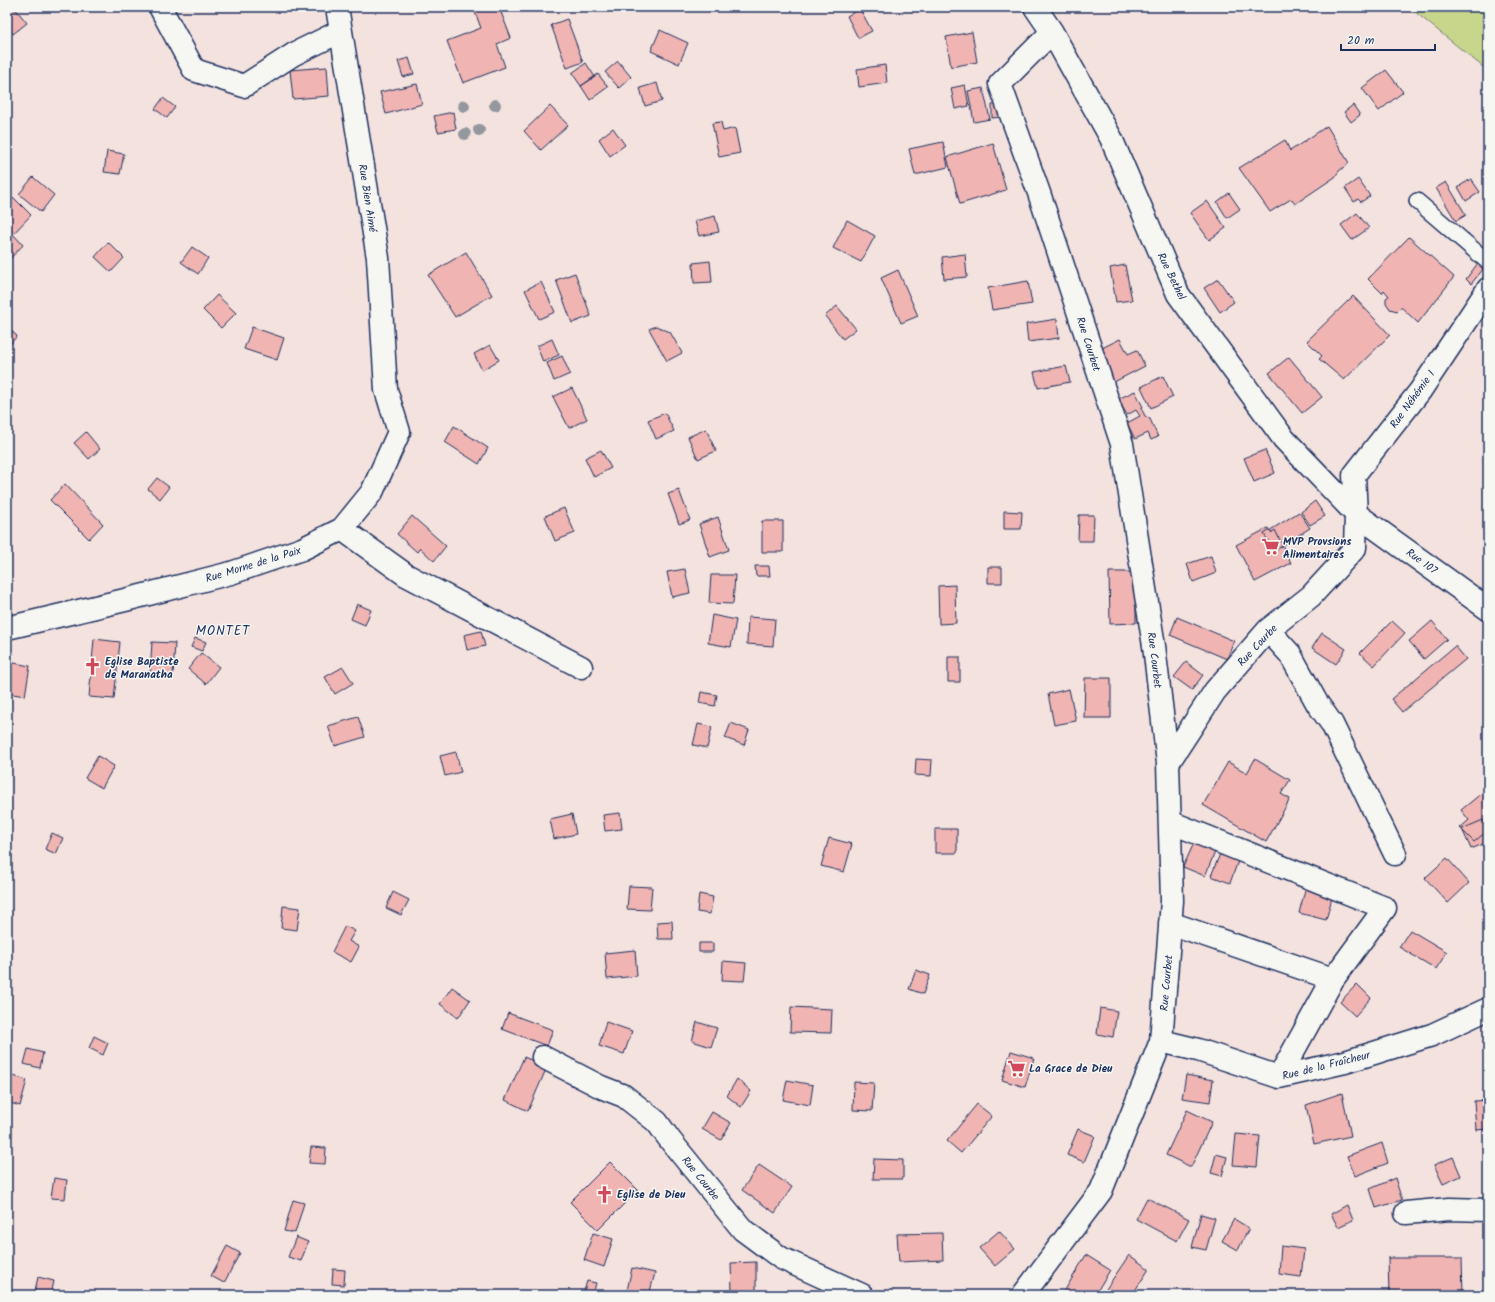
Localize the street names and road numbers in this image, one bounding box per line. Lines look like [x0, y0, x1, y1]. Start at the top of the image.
street label: Rue Bien Aimé [353, 163, 381, 235]
street label: Rue Bethel [1152, 250, 1190, 303]
street label: Rue Courbet [1071, 315, 1106, 375]
street label: Rue Néhémie 1 [1385, 367, 1440, 432]
street label: Rue Morne de la Paix [203, 542, 304, 588]
street label: Rue 107 [1402, 544, 1442, 580]
street label: Rue Courbe [1233, 620, 1282, 671]
street label: Rue Courbet [1142, 631, 1166, 690]
street label: Rue Courbet [1156, 953, 1178, 1012]
street label: Rue de la Fraîcheur [1280, 1046, 1373, 1086]
street label: Rue Courbe [677, 1153, 724, 1205]

